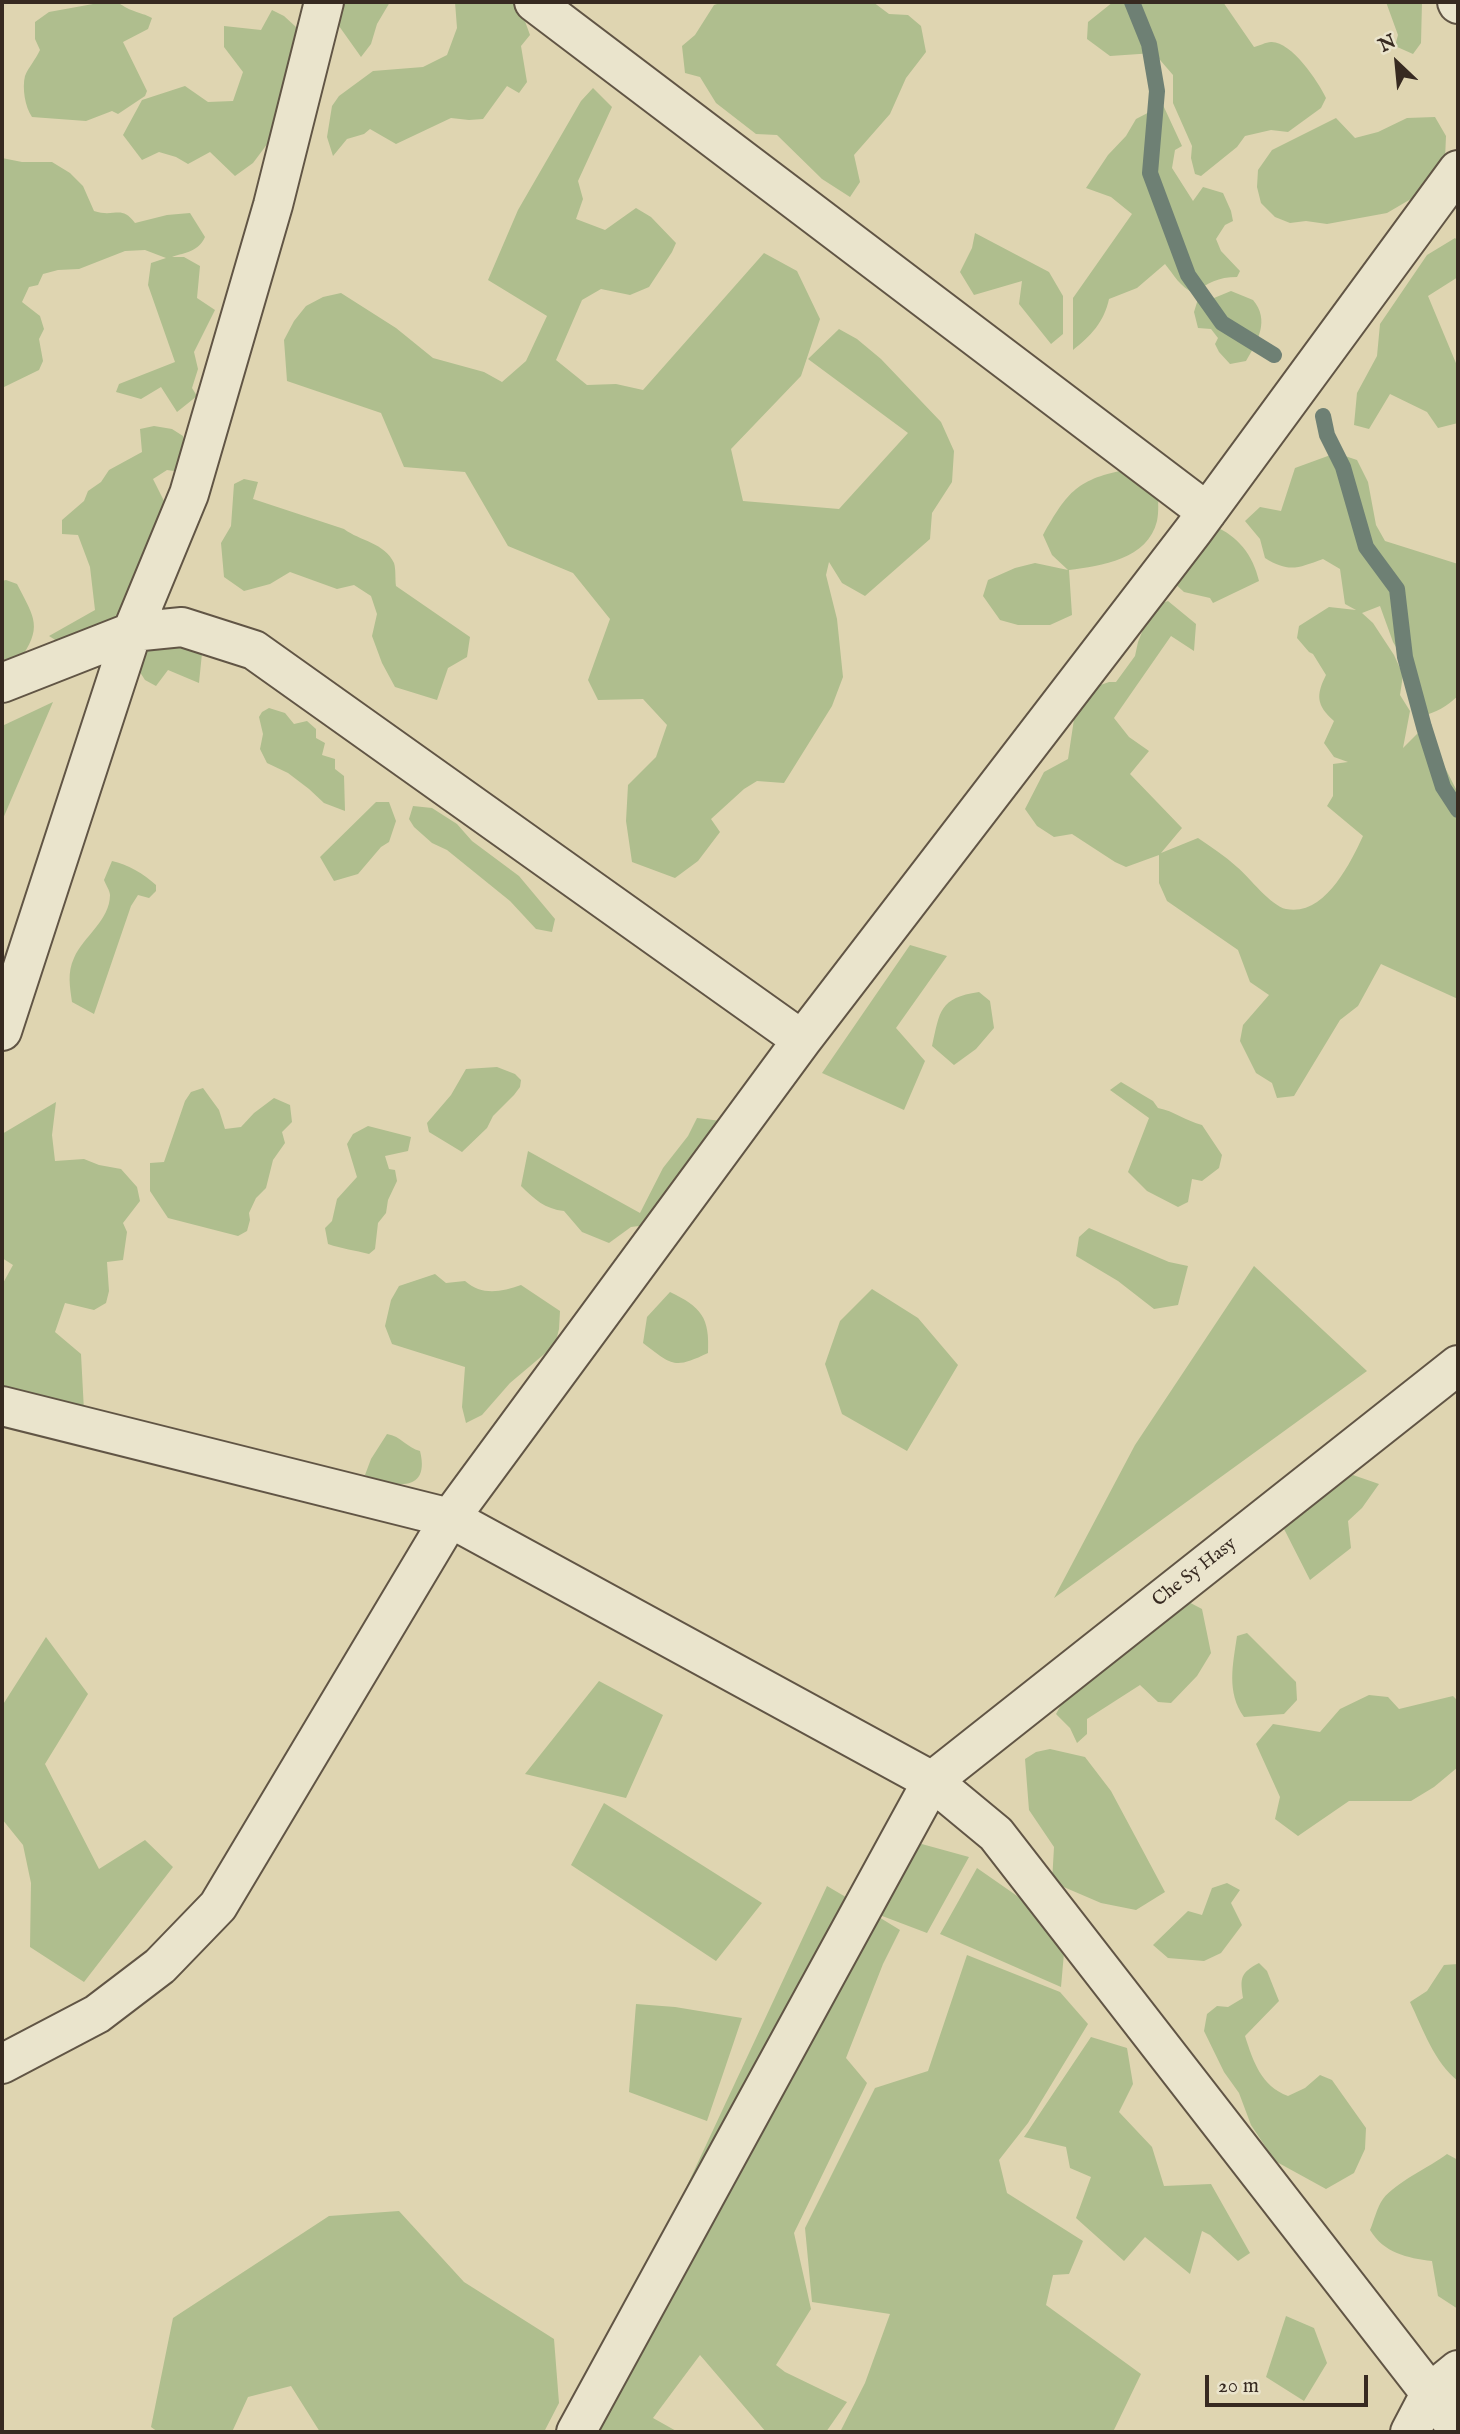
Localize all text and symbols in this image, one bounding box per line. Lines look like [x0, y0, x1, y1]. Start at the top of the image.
north arrow [1362, 28, 1432, 98]
text: N [1375, 30, 1400, 59]
street label: Che Sy Hasy [1149, 1533, 1241, 1613]
scale bar [1208, 2360, 1371, 2404]
text: 20 m [1218, 2373, 1259, 2400]

